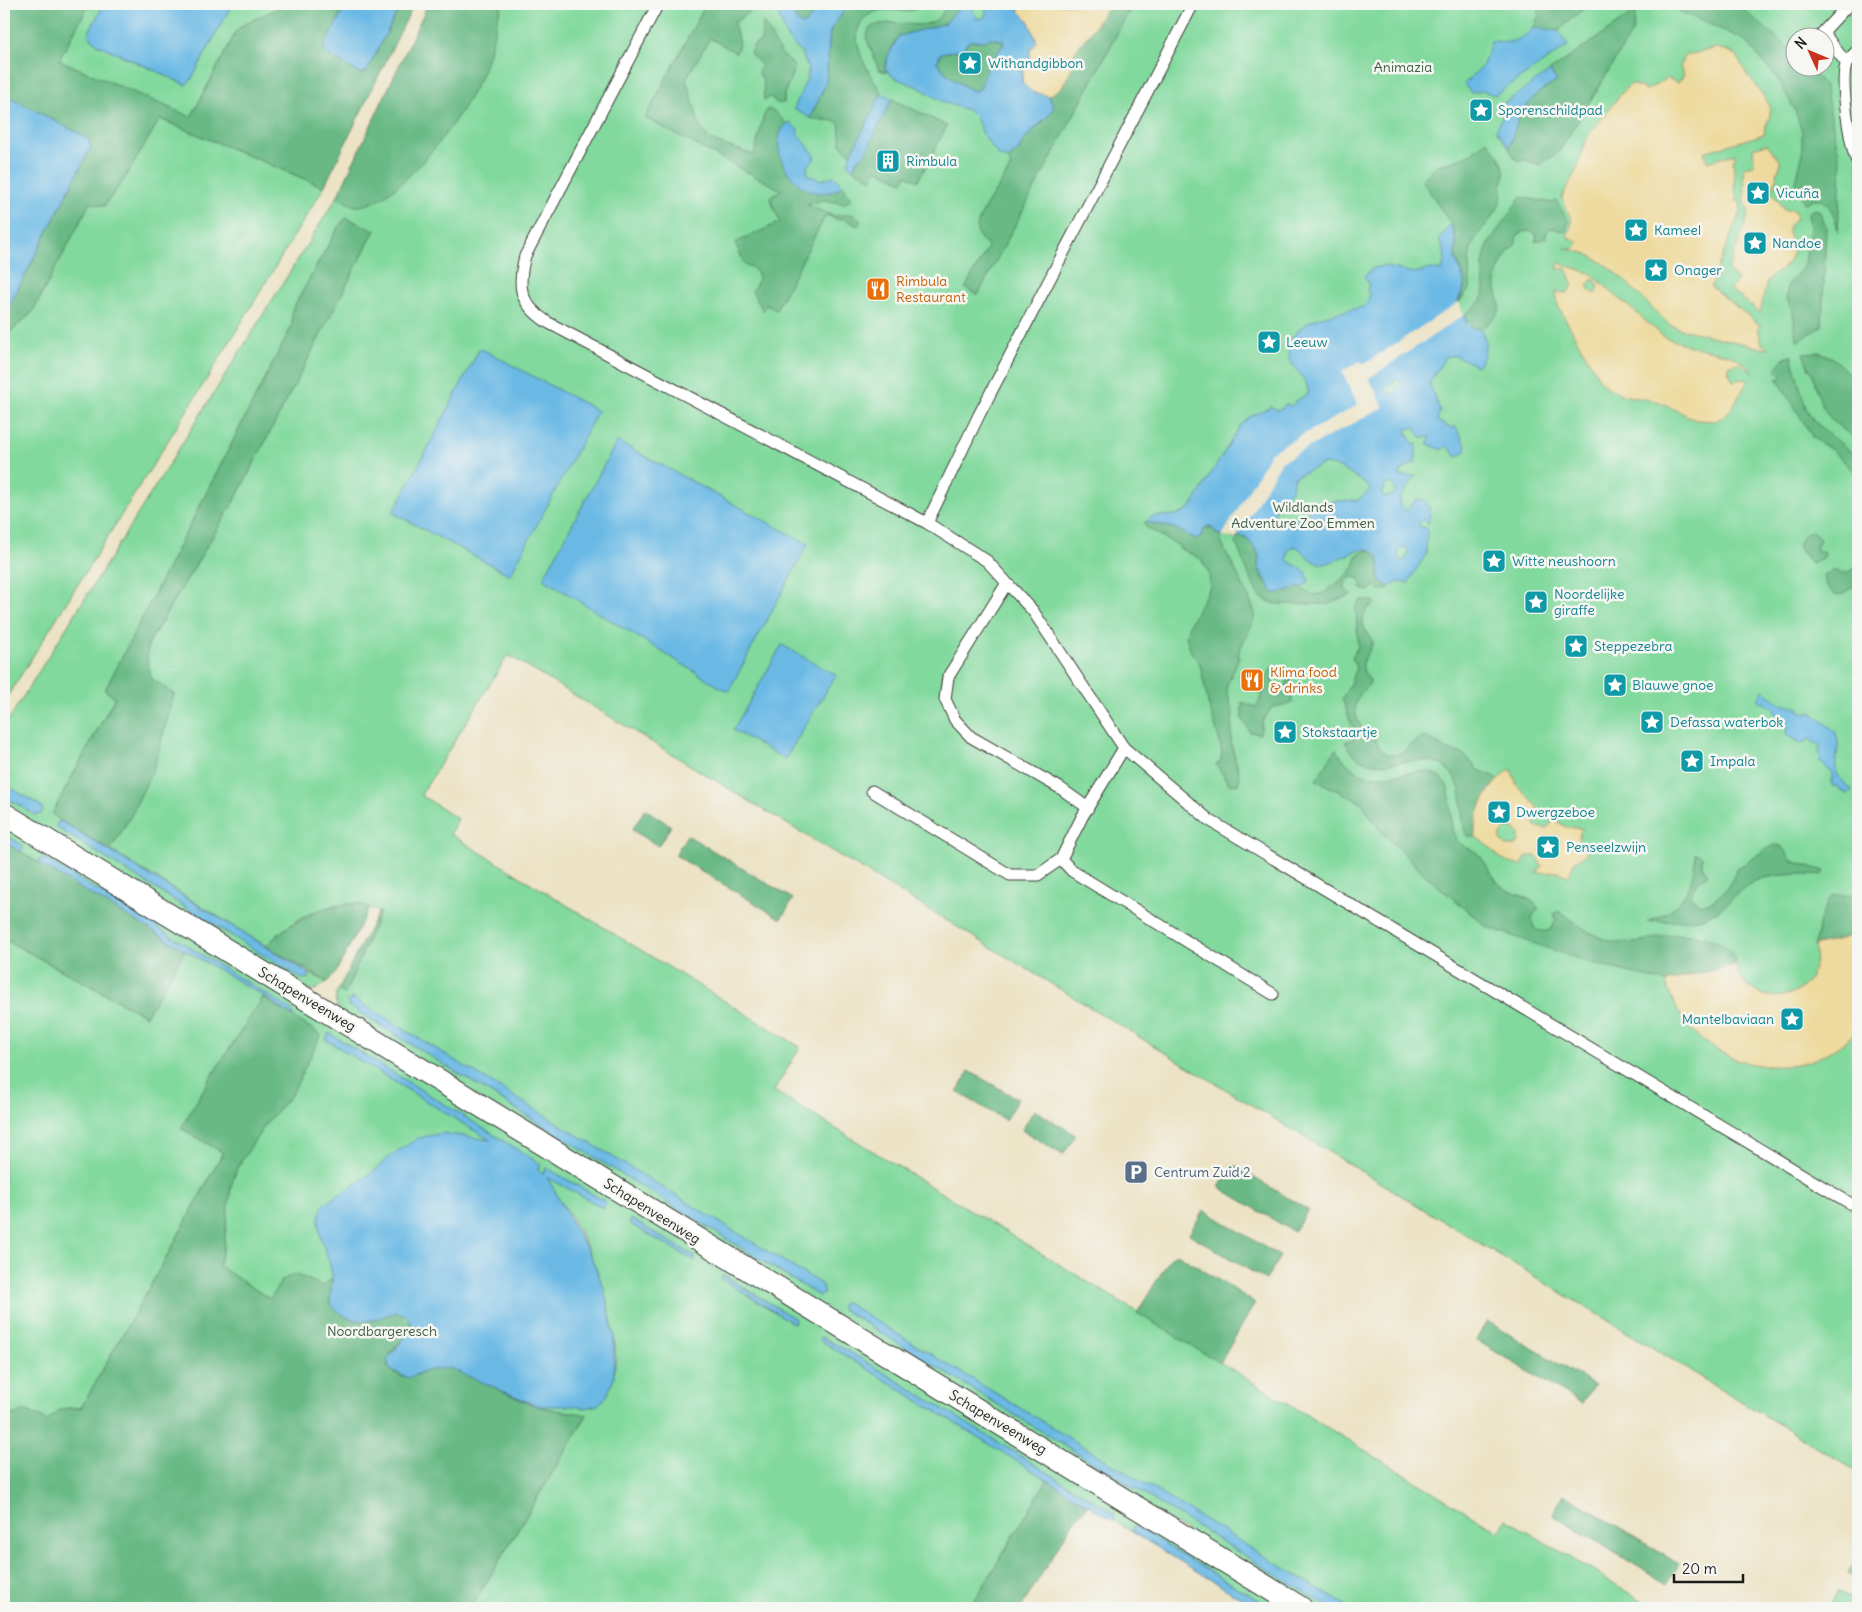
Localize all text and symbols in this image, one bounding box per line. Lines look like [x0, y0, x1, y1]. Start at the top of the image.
north arrow [1784, 28, 1834, 78]
text: N [1791, 33, 1810, 53]
place icon: Withandgibbon [957, 50, 983, 76]
place label: Withandgibbon [988, 54, 1083, 72]
park label: Animazia [1374, 58, 1432, 76]
place icon: Sporenschildpad [1468, 97, 1494, 123]
place label: Sporenschildpad [1498, 101, 1603, 119]
building icon: Rimbula [875, 148, 901, 174]
place label: Rimbula [906, 152, 957, 170]
place icon: Vicuña [1745, 180, 1771, 206]
place label: Vicuña [1776, 184, 1819, 202]
place icon: Kameel [1623, 217, 1649, 243]
place label: Kameel [1654, 221, 1701, 239]
place icon: Nandoe [1742, 230, 1768, 256]
place label: Nandoe [1772, 234, 1821, 252]
place icon: Onager [1643, 257, 1669, 283]
place label: Onager [1674, 261, 1722, 279]
place label: Rimbula Restaurant [896, 272, 966, 306]
restaurant icon: Rimbula Restaurant [865, 276, 891, 302]
place icon: Leeuw [1256, 329, 1282, 355]
place label: Leeuw [1286, 333, 1327, 351]
park label: Wildlands Adventure Zoo Emmen [1231, 498, 1375, 532]
place icon: Witte neushoorn [1481, 548, 1507, 574]
place label: Witte neushoorn [1512, 552, 1616, 570]
place label: Noordelijke giraffe [1554, 585, 1625, 619]
place icon: Noordelijke giraffe [1523, 589, 1549, 615]
place icon: Steppezebra [1563, 633, 1589, 659]
place label: Steppezebra [1594, 637, 1672, 655]
place label: Klima food & drinks [1270, 663, 1337, 697]
restaurant icon: Klima food & drinks [1239, 667, 1265, 693]
place icon: Blauwe gnoe [1602, 672, 1628, 698]
place label: Blauwe gnoe [1632, 676, 1714, 694]
place icon: Defassa waterbok [1639, 709, 1665, 735]
place label: Defassa waterbok [1670, 713, 1783, 731]
place icon: Stokstaartje [1272, 719, 1298, 745]
place label: Stokstaartje [1302, 723, 1377, 741]
place icon: Impala [1679, 748, 1705, 774]
place label: Impala [1710, 752, 1755, 770]
place icon: Dwergzeboe [1486, 799, 1512, 825]
place label: Dwergzeboe [1516, 803, 1595, 821]
place icon: Penseelzwijn [1535, 834, 1561, 860]
place label: Penseelzwijn [1566, 838, 1646, 856]
street label: Schapenveenweg [255, 963, 359, 1035]
place icon: Mantelbaviaan [1779, 1006, 1805, 1032]
place label: Mantelbaviaan [1682, 1010, 1774, 1028]
parking icon: Centrum Zuid 2 [1123, 1159, 1149, 1185]
place label: Centrum Zuid 2 [1154, 1163, 1251, 1181]
street label: Schapenveenweg [600, 1174, 704, 1248]
park label: Noordbargeresch [327, 1322, 437, 1340]
street label: Schapenveenweg [946, 1386, 1050, 1458]
scale bar [1674, 1552, 1743, 1584]
text: 20 m [1682, 1559, 1717, 1578]

